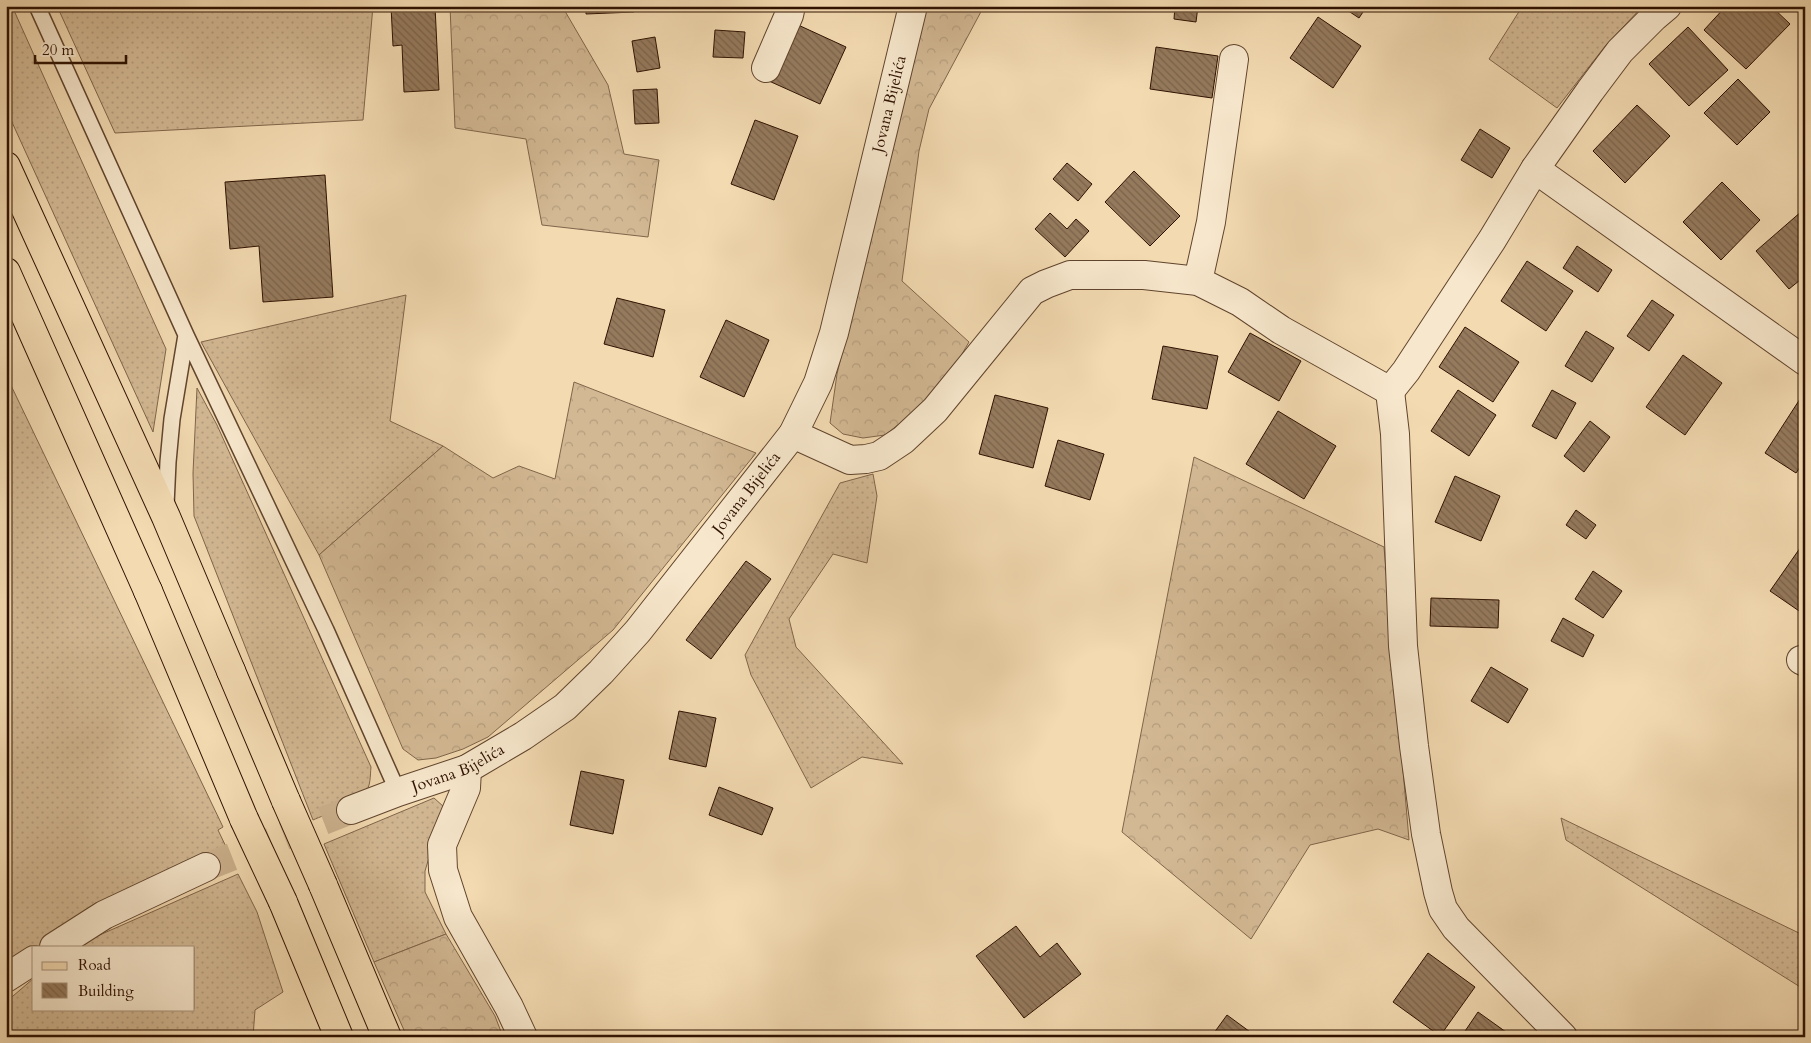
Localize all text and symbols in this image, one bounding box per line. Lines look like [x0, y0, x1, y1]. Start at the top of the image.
scale bar [35, 32, 126, 64]
text: 20 m [42, 40, 74, 60]
street label: Jovana Bijelića [866, 53, 912, 157]
street label: Jovana Bijelića [706, 447, 786, 541]
street label: Jovana Bijelića [407, 738, 509, 798]
legend [32, 946, 195, 1010]
text: Road [78, 955, 111, 975]
text: Building [78, 981, 134, 1001]

